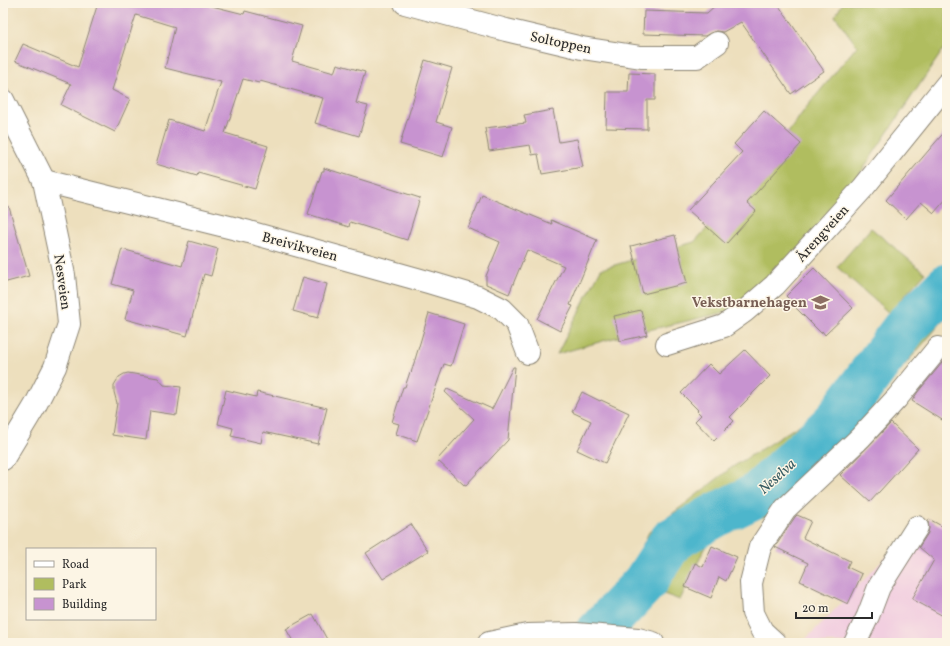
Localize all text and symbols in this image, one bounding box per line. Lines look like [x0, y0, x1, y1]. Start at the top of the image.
street label: Soltoppen [528, 28, 593, 59]
street label: Årengveien [792, 201, 854, 267]
street label: Breivikveien [260, 228, 340, 267]
street label: Nesveien [48, 253, 75, 311]
school or university icon: Vekstbarnehagen [810, 292, 830, 312]
place label: Vekstbarnehagen [692, 294, 807, 313]
water label: Neselva [755, 455, 801, 500]
legend [26, 548, 156, 620]
text: Road [62, 557, 89, 573]
text: Park [62, 577, 87, 593]
scale bar [796, 594, 872, 620]
text: Building [62, 597, 107, 613]
text: 20 m [802, 601, 829, 617]

